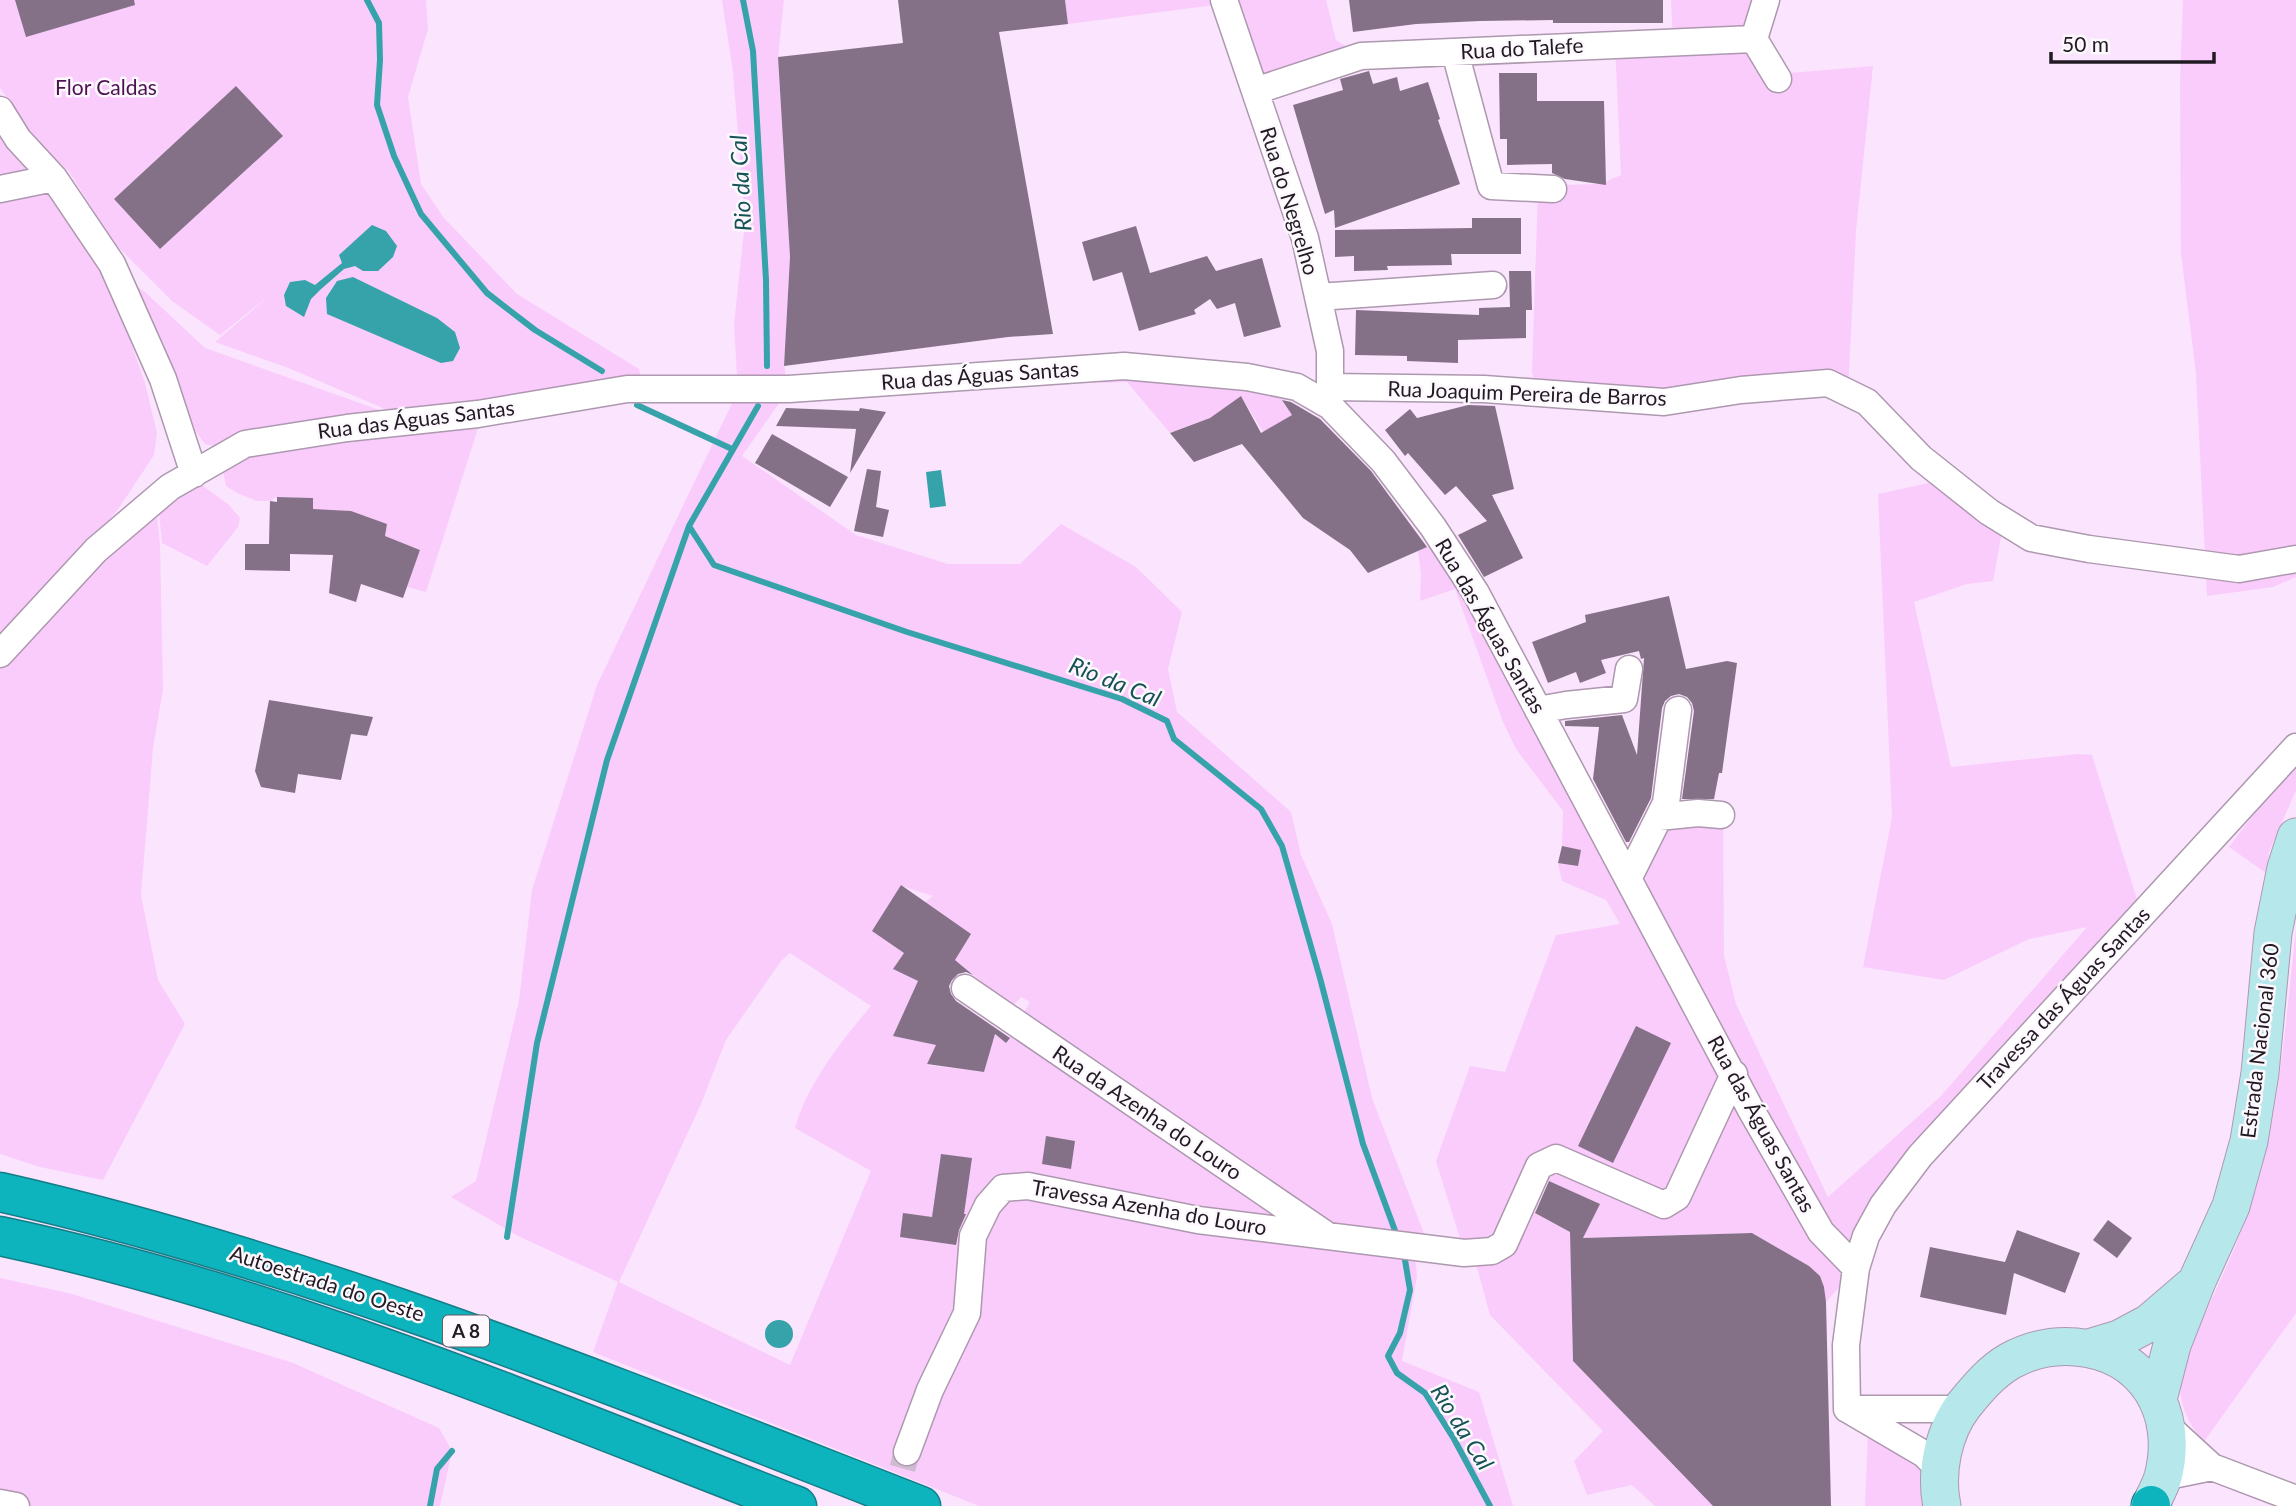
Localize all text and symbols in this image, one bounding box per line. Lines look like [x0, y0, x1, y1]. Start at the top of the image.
scale bar [2051, 21, 2214, 65]
text: 50 m [2062, 31, 2109, 56]
street label: Rua do Talefe [1460, 32, 1584, 63]
park label: Flor Caldas [55, 74, 157, 99]
street label: Rua do Negrelho [1256, 123, 1325, 278]
water label: Rio da Cal [724, 134, 757, 232]
street label: Rua das Águas Santas [880, 355, 1080, 394]
street label: Rua Joaquim Pereira de Barros [1387, 375, 1667, 410]
street label: Rua das Águas Santas [316, 394, 516, 443]
street label: Rua das Águas Santas [1431, 533, 1552, 717]
water label: Rio da Cal [1065, 650, 1165, 712]
street label: Travessa das Águas Santas [1971, 901, 2154, 1095]
street label: Estrada Nacional 360 [2234, 942, 2283, 1140]
street label: Rua das Águas Santas [1703, 1031, 1821, 1216]
street label: Rua da Azenha do Louro [1049, 1039, 1247, 1184]
street label: Travessa Azenha do Louro [1030, 1174, 1269, 1240]
street label: Autoestrada do Oeste [227, 1239, 428, 1326]
road number: A 8 [443, 1316, 489, 1346]
water label: Rio da Cal [1425, 1378, 1500, 1475]

